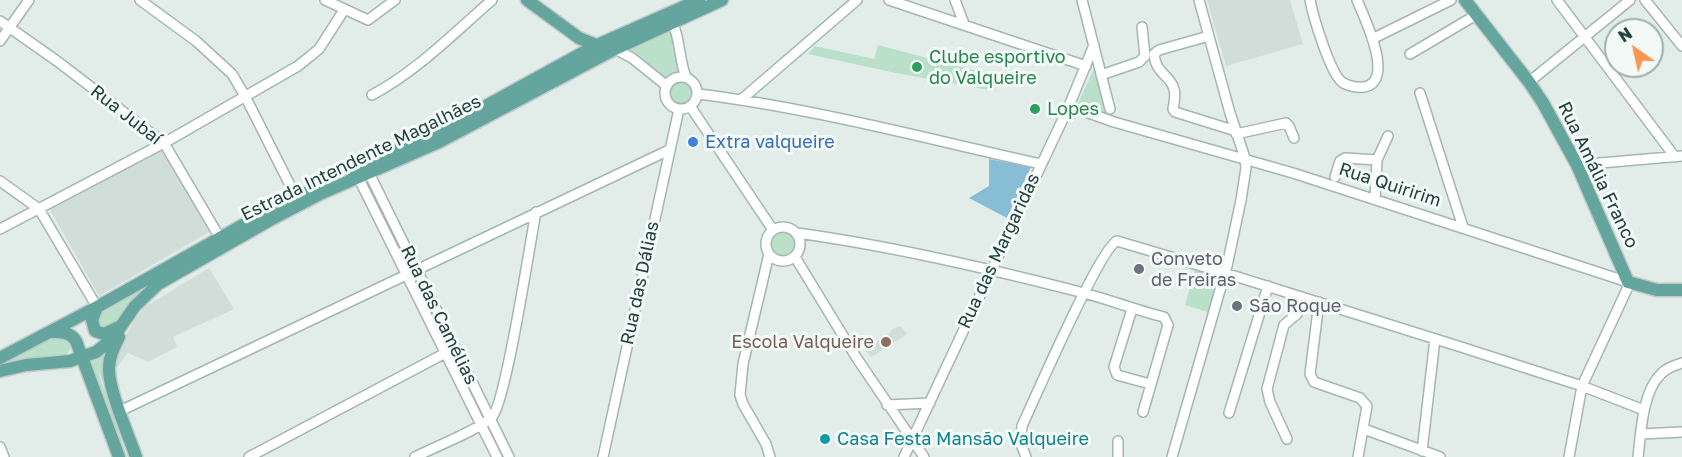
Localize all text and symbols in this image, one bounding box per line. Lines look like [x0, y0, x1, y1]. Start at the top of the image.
north arrow [1604, 18, 1664, 78]
text: N [1614, 23, 1636, 46]
place label: Clube esportivo do Valqueire [929, 46, 1066, 88]
marker: Clube esportivo do Valqueire [910, 60, 924, 74]
street label: Rua Jubaí [86, 81, 166, 149]
street label: Estrada Intendente Magalhães [238, 90, 484, 226]
place label: Lopes [1047, 98, 1099, 120]
street label: Rua Amália Franco [1553, 98, 1643, 252]
marker: Lopes [1028, 102, 1042, 116]
place label: Extra valqueire [705, 131, 835, 153]
marker: Extra valqueire [686, 135, 700, 149]
street label: Rua Quiririm [1336, 158, 1444, 212]
street label: Rua das Margaridas [953, 170, 1045, 332]
street label: Rua das Dálias [616, 219, 664, 347]
street label: Rua das Camélias [396, 242, 482, 388]
place label: Conveto de Freiras [1151, 248, 1236, 290]
marker: Conveto de Freiras [1132, 262, 1146, 276]
place label: São Roque [1249, 295, 1341, 317]
marker: São Roque [1230, 299, 1244, 313]
place label: Escola Valqueire [731, 331, 874, 353]
marker: Escola Valqueire [879, 335, 893, 349]
place label: Casa Festa Mansão Valqueire [837, 428, 1089, 450]
marker: Casa Festa Mansão Valqueire [818, 432, 832, 446]

